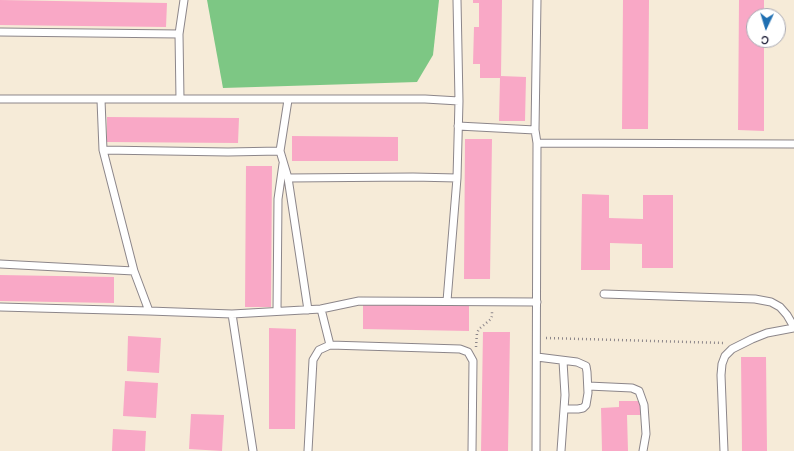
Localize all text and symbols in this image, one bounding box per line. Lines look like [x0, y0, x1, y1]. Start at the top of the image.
north arrow [746, 8, 786, 48]
text: С [761, 33, 769, 46]

